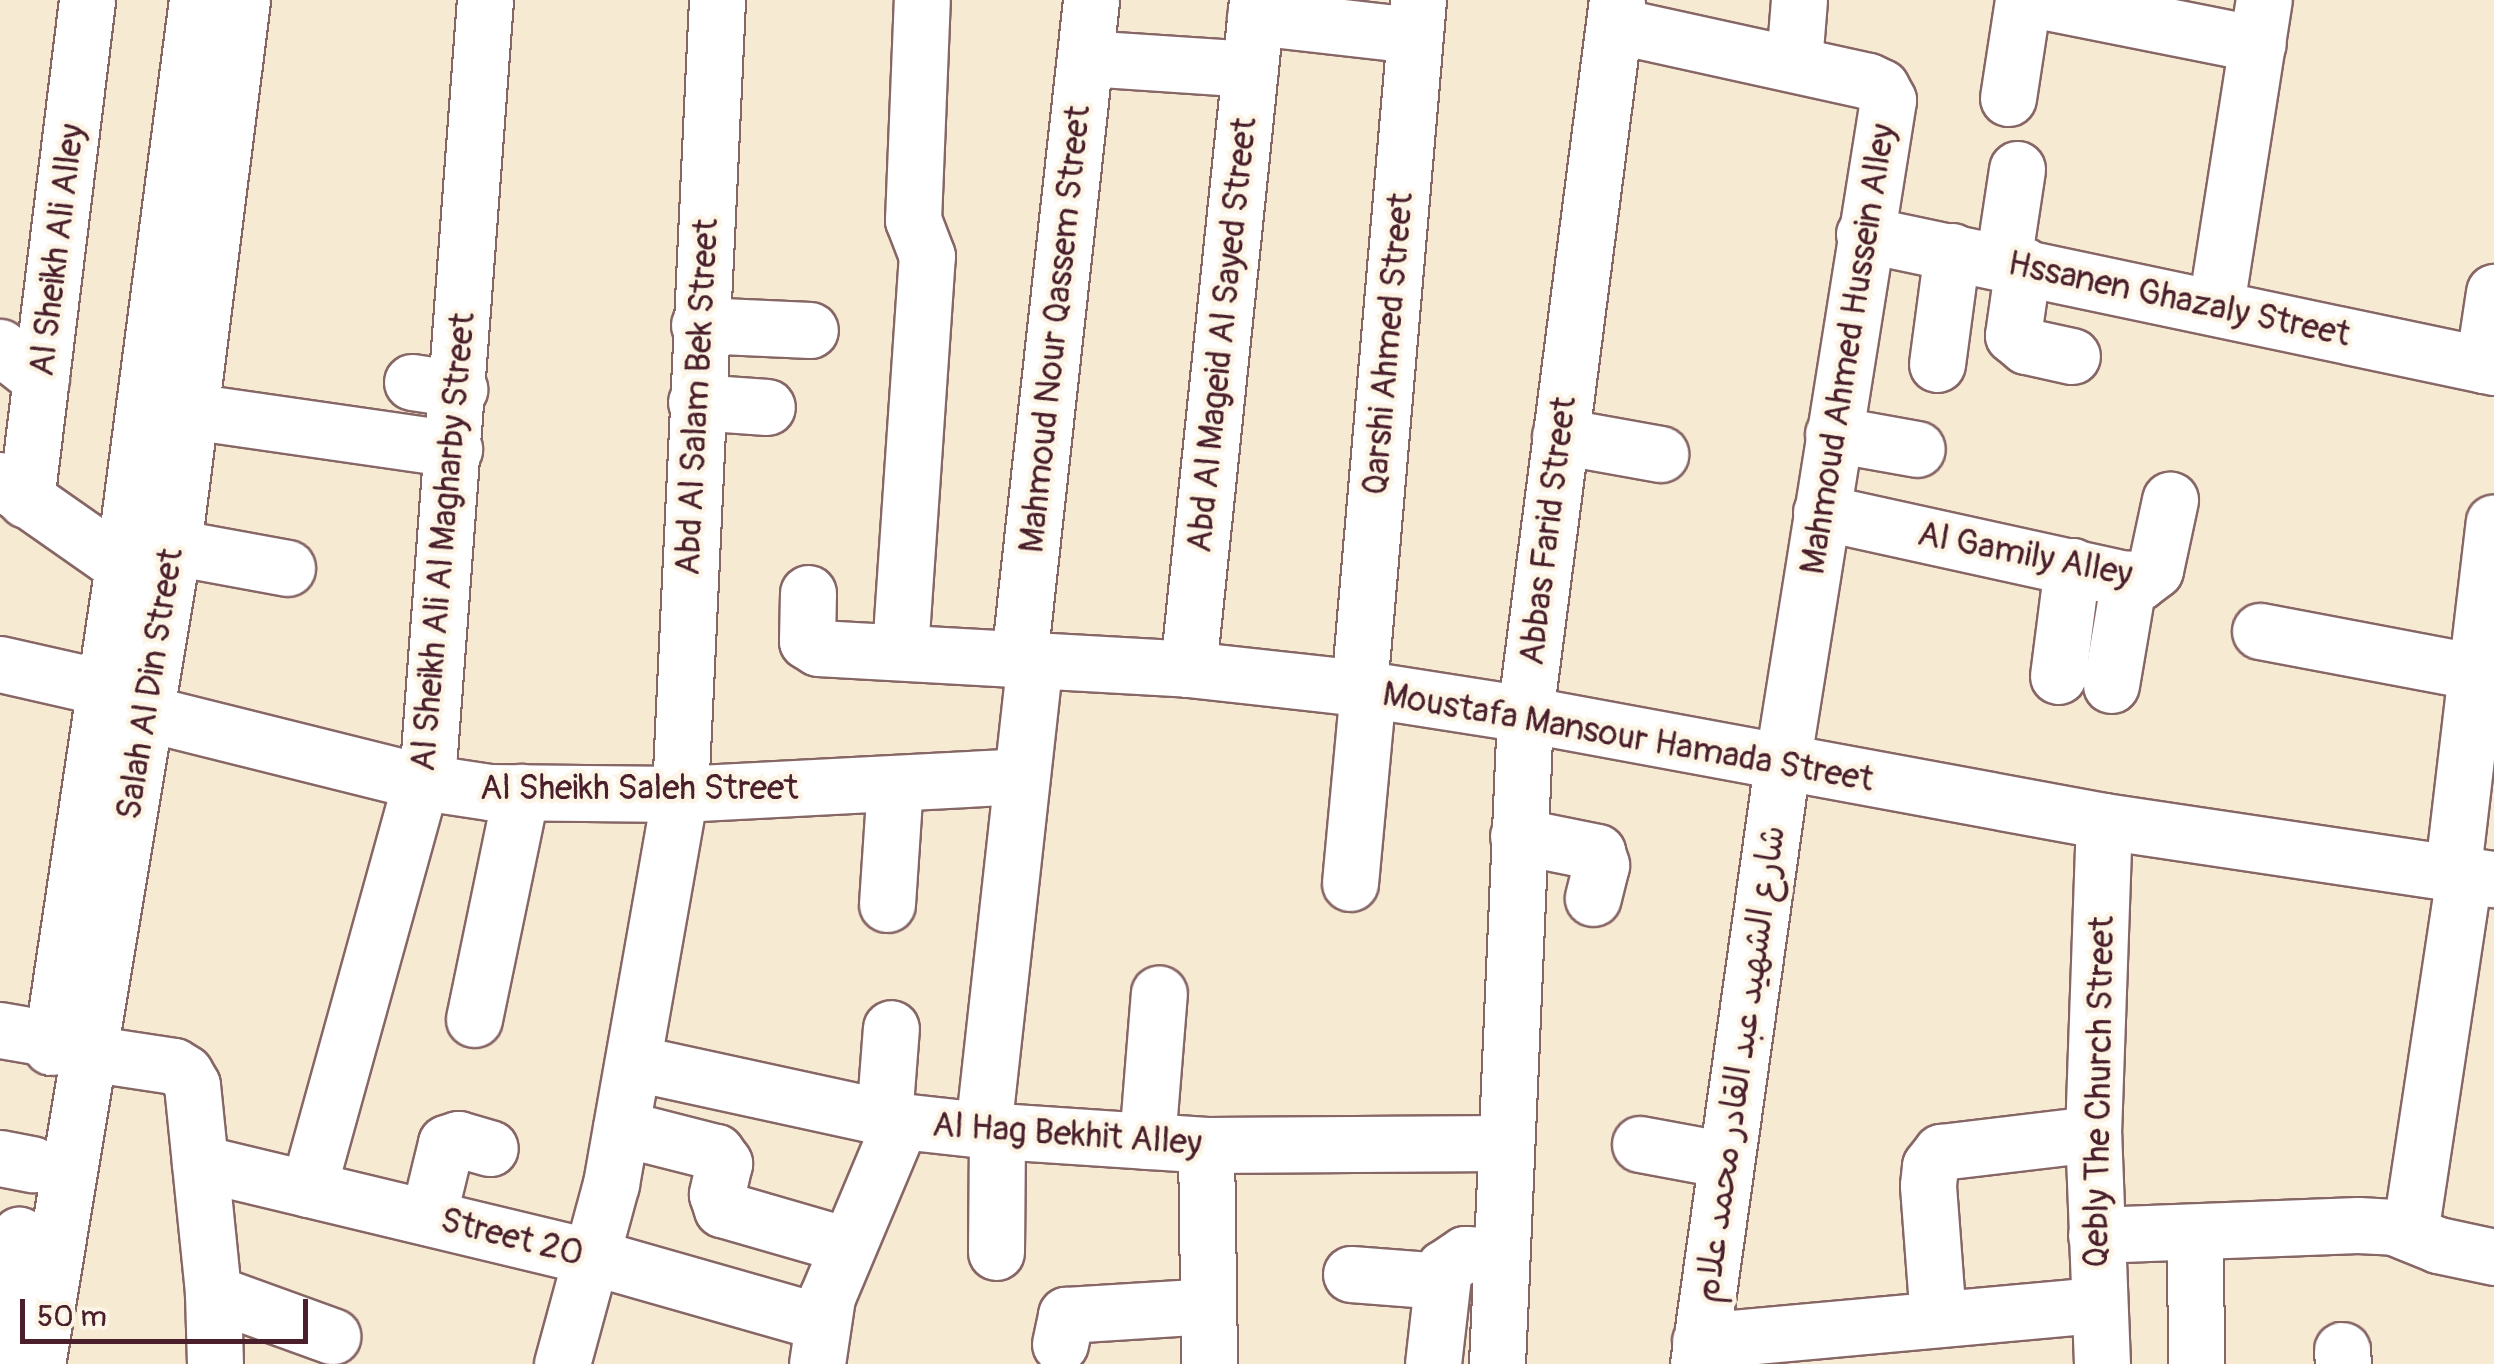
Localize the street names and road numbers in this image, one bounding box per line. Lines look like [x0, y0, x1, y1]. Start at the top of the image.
street label: Mahmoud Nour Qassem Street [1011, 103, 1099, 555]
street label: Abd Al Mageid Al Sayed Street [1178, 115, 1266, 555]
street label: Al Sheikh Ali Alley [21, 121, 93, 379]
street label: Mahmoud Ahmed Hussein Alley [1792, 121, 1904, 577]
street label: Qarshi Ahmed Street [1354, 191, 1422, 497]
street label: Abd Al Salam Bek Street [667, 217, 727, 577]
street label: Hssanen Ghazaly Street [2004, 242, 2354, 356]
street label: Al Sheikh Ali Al Magharby Street [402, 311, 484, 773]
street label: Abbas Farid Street [1511, 394, 1585, 668]
street label: Al Gamily Alley [1914, 513, 2136, 595]
street label: Salah Al Din Street [108, 545, 192, 823]
street label: Moustafa Mansour Hamada Street [1379, 673, 1877, 801]
street label: Al Sheikh Saleh Street [480, 767, 798, 809]
street label: شارع الشهيد عبد القادر محمد علام [1686, 823, 1794, 1305]
street label: Qebly The Church Street [2075, 916, 2123, 1268]
street label: Al Hag Bekhit Alley [931, 1104, 1203, 1164]
street label: Street 20 [436, 1199, 588, 1275]

